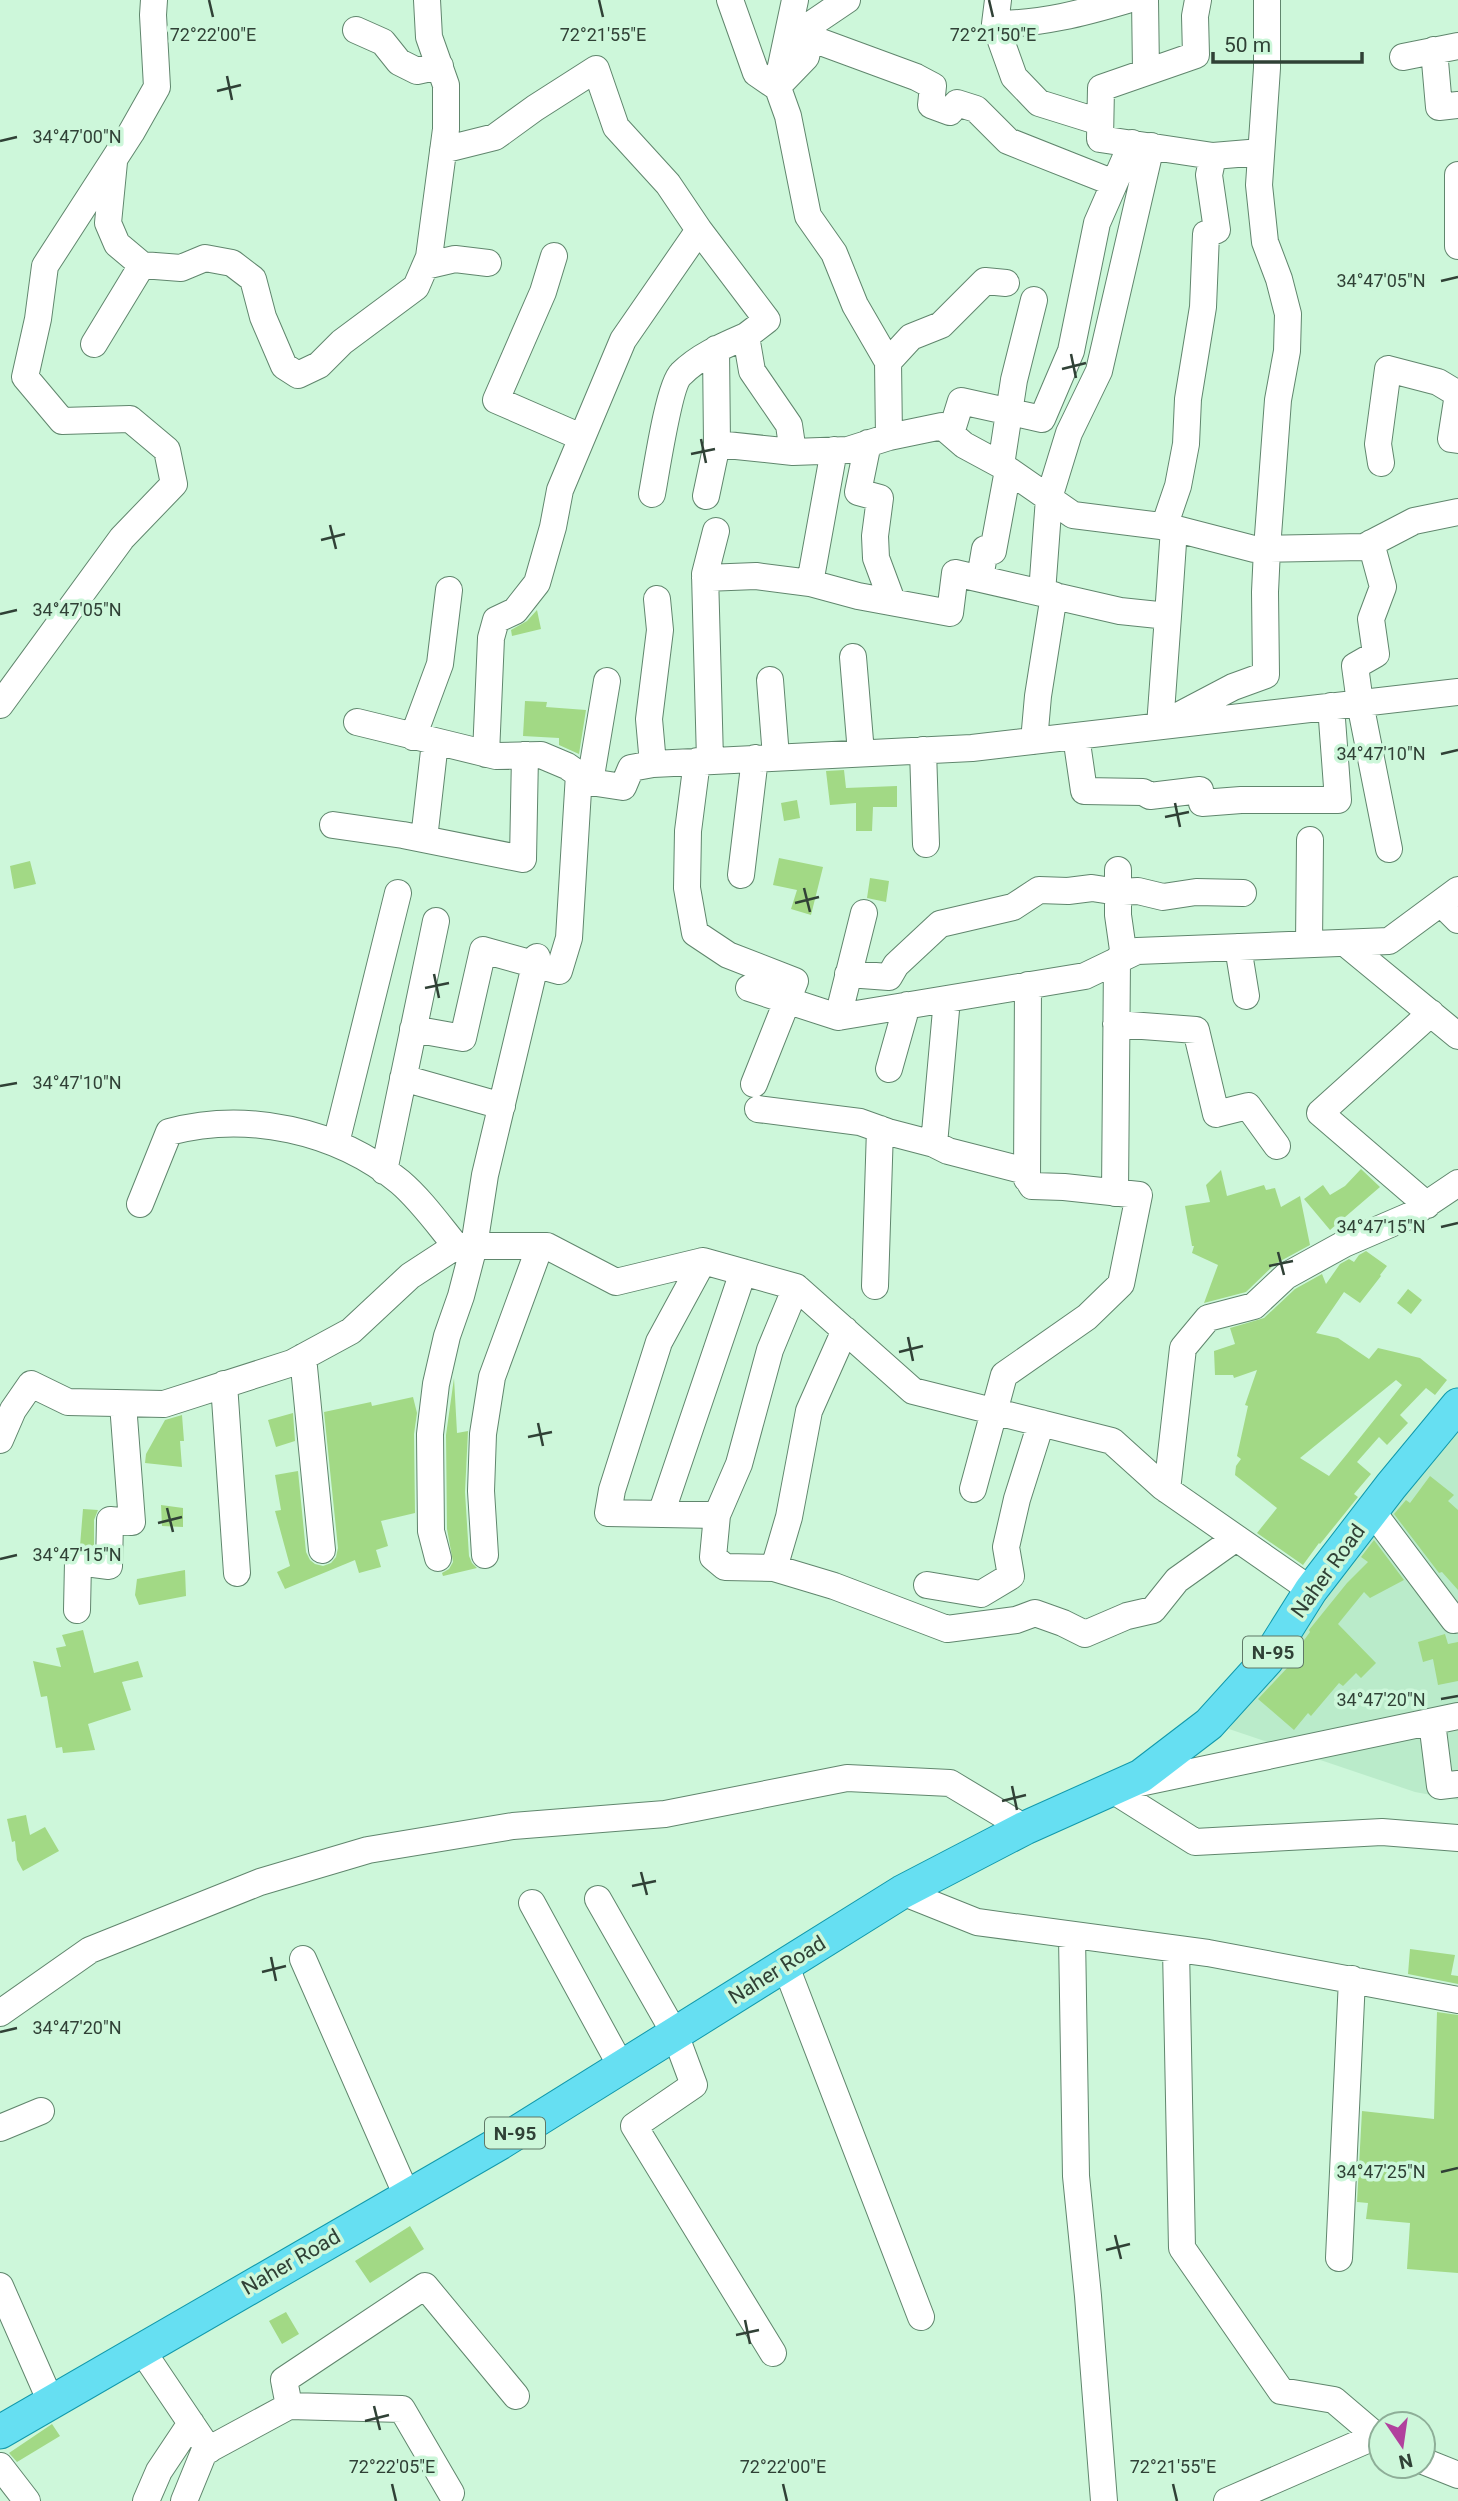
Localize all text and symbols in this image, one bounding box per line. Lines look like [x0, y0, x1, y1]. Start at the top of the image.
scale bar [1213, 21, 1362, 65]
text: 72°22'00"E [170, 24, 256, 45]
text: 72°21'55"E [560, 24, 646, 45]
text: 72°21'50"E [950, 24, 1036, 45]
text: 50 m [1224, 33, 1271, 57]
text: 34°47'00"N [32, 126, 122, 147]
text: 34°47'05"N [1336, 270, 1426, 291]
text: 34°47'05"N [32, 599, 122, 620]
text: 34°47'10"N [1336, 743, 1426, 764]
text: 34°47'10"N [32, 1072, 122, 1093]
text: 34°47'15"N [1336, 1216, 1426, 1237]
street label: Naher Road [1286, 1520, 1370, 1622]
text: 34°47'15"N [32, 1544, 122, 1565]
road number: N-95 [1243, 1636, 1303, 1668]
text: 34°47'20"N [1336, 1689, 1426, 1710]
street label: Naher Road [724, 1931, 830, 2009]
text: 34°47'20"N [32, 2017, 122, 2038]
road number: N-95 [485, 2118, 545, 2148]
text: 34°47'25"N [1336, 2161, 1426, 2182]
street label: Naher Road [238, 2224, 344, 2300]
north arrow [1367, 2410, 1437, 2480]
text: N [1397, 2448, 1415, 2474]
text: 72°22'05"E [349, 2456, 435, 2477]
text: 72°22'00"E [740, 2456, 826, 2477]
text: 72°21'55"E [1130, 2456, 1216, 2477]

